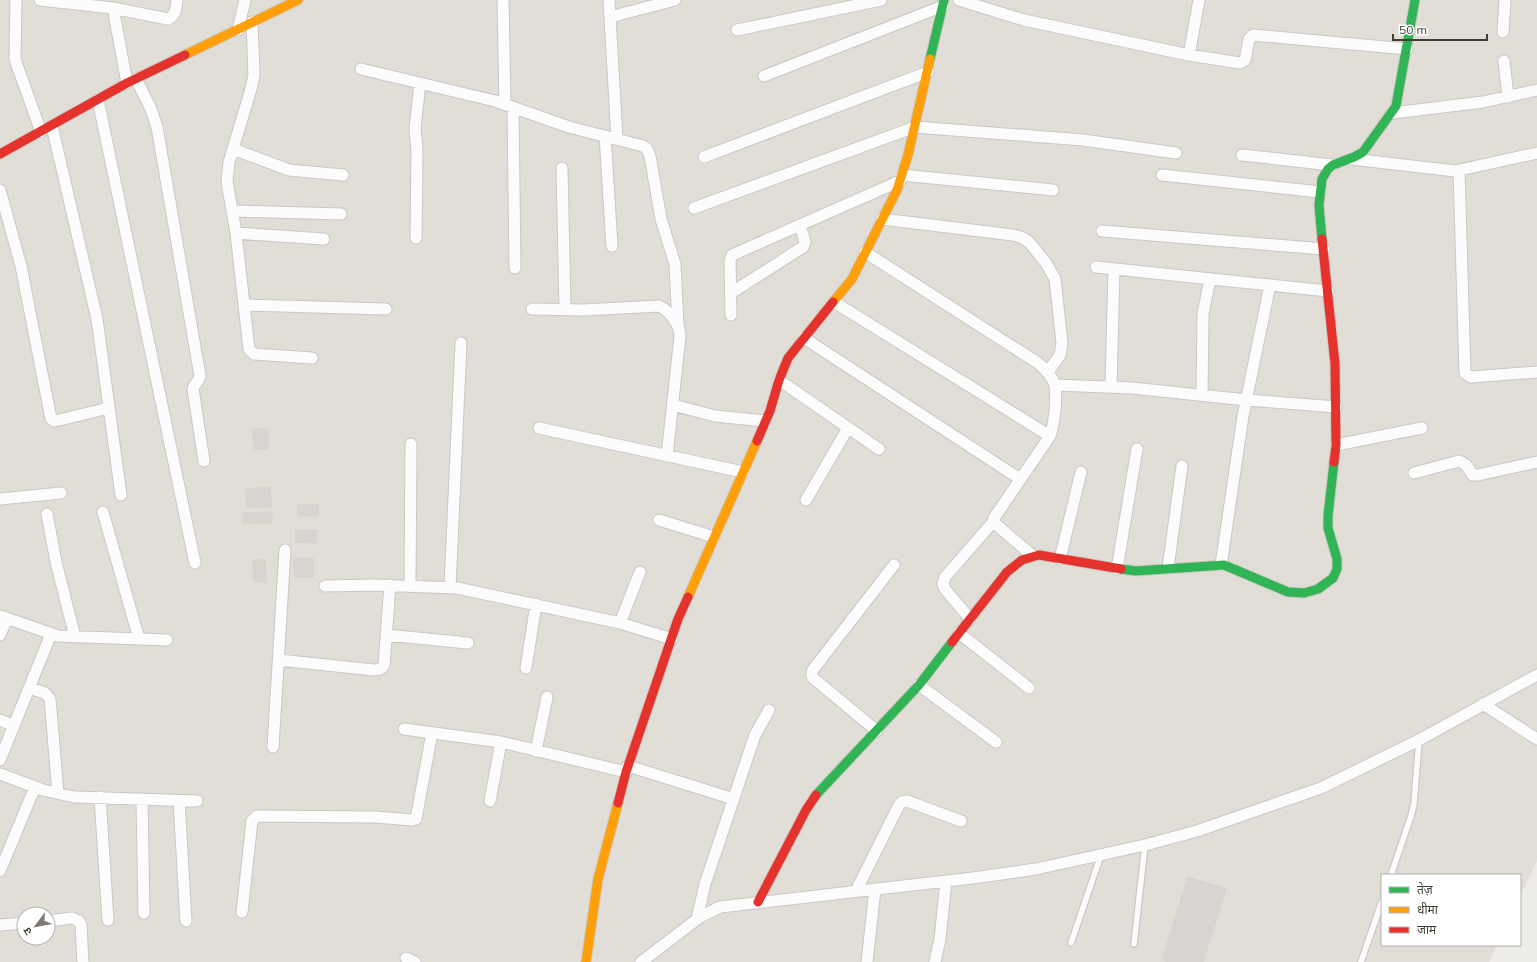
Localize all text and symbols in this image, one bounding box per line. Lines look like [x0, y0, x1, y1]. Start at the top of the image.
scale bar [1393, 16, 1487, 42]
text: 50 m [1399, 22, 1427, 37]
legend [1381, 874, 1521, 946]
text: तेज़ [1417, 882, 1434, 897]
text: धीमा [1417, 902, 1439, 917]
north arrow [16, 906, 56, 946]
text: जाम [1417, 922, 1437, 937]
text: उ [20, 924, 35, 938]

